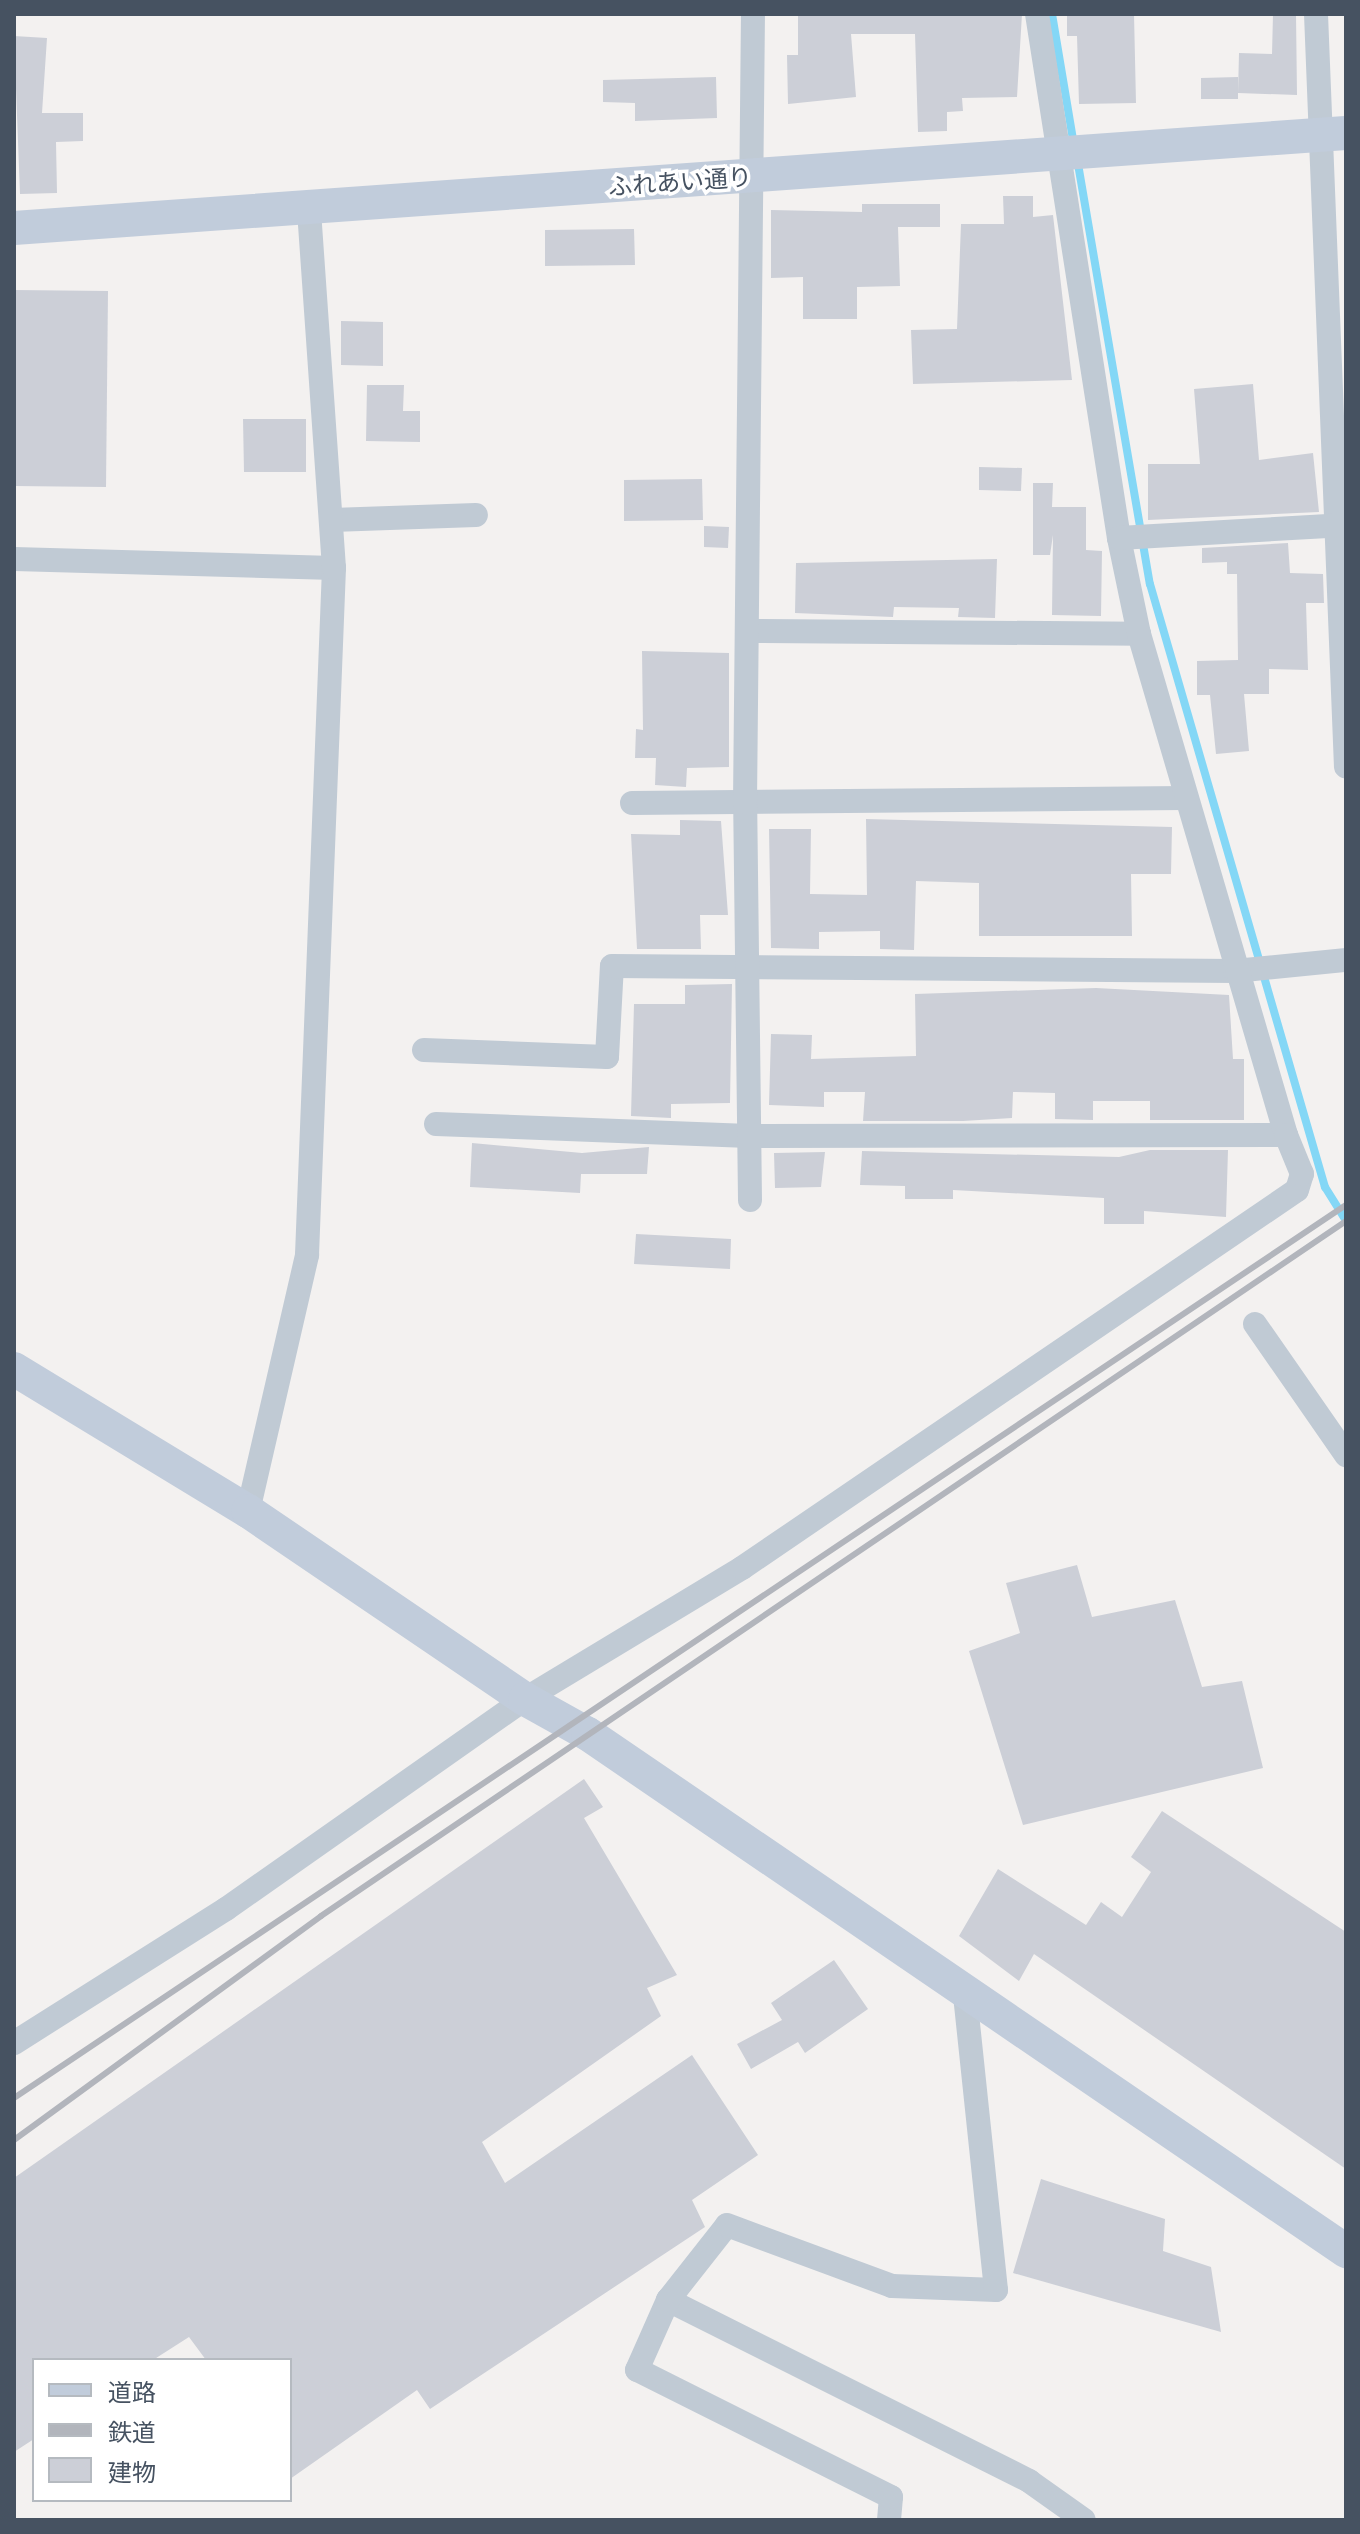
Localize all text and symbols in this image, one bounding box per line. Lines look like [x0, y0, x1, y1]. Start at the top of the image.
street label: ふれあい通り [607, 163, 753, 201]
legend [32, 2358, 292, 2502]
text: 道路 [108, 2376, 156, 2408]
text: 鉄道 [108, 2416, 156, 2448]
text: 建物 [108, 2456, 156, 2488]

